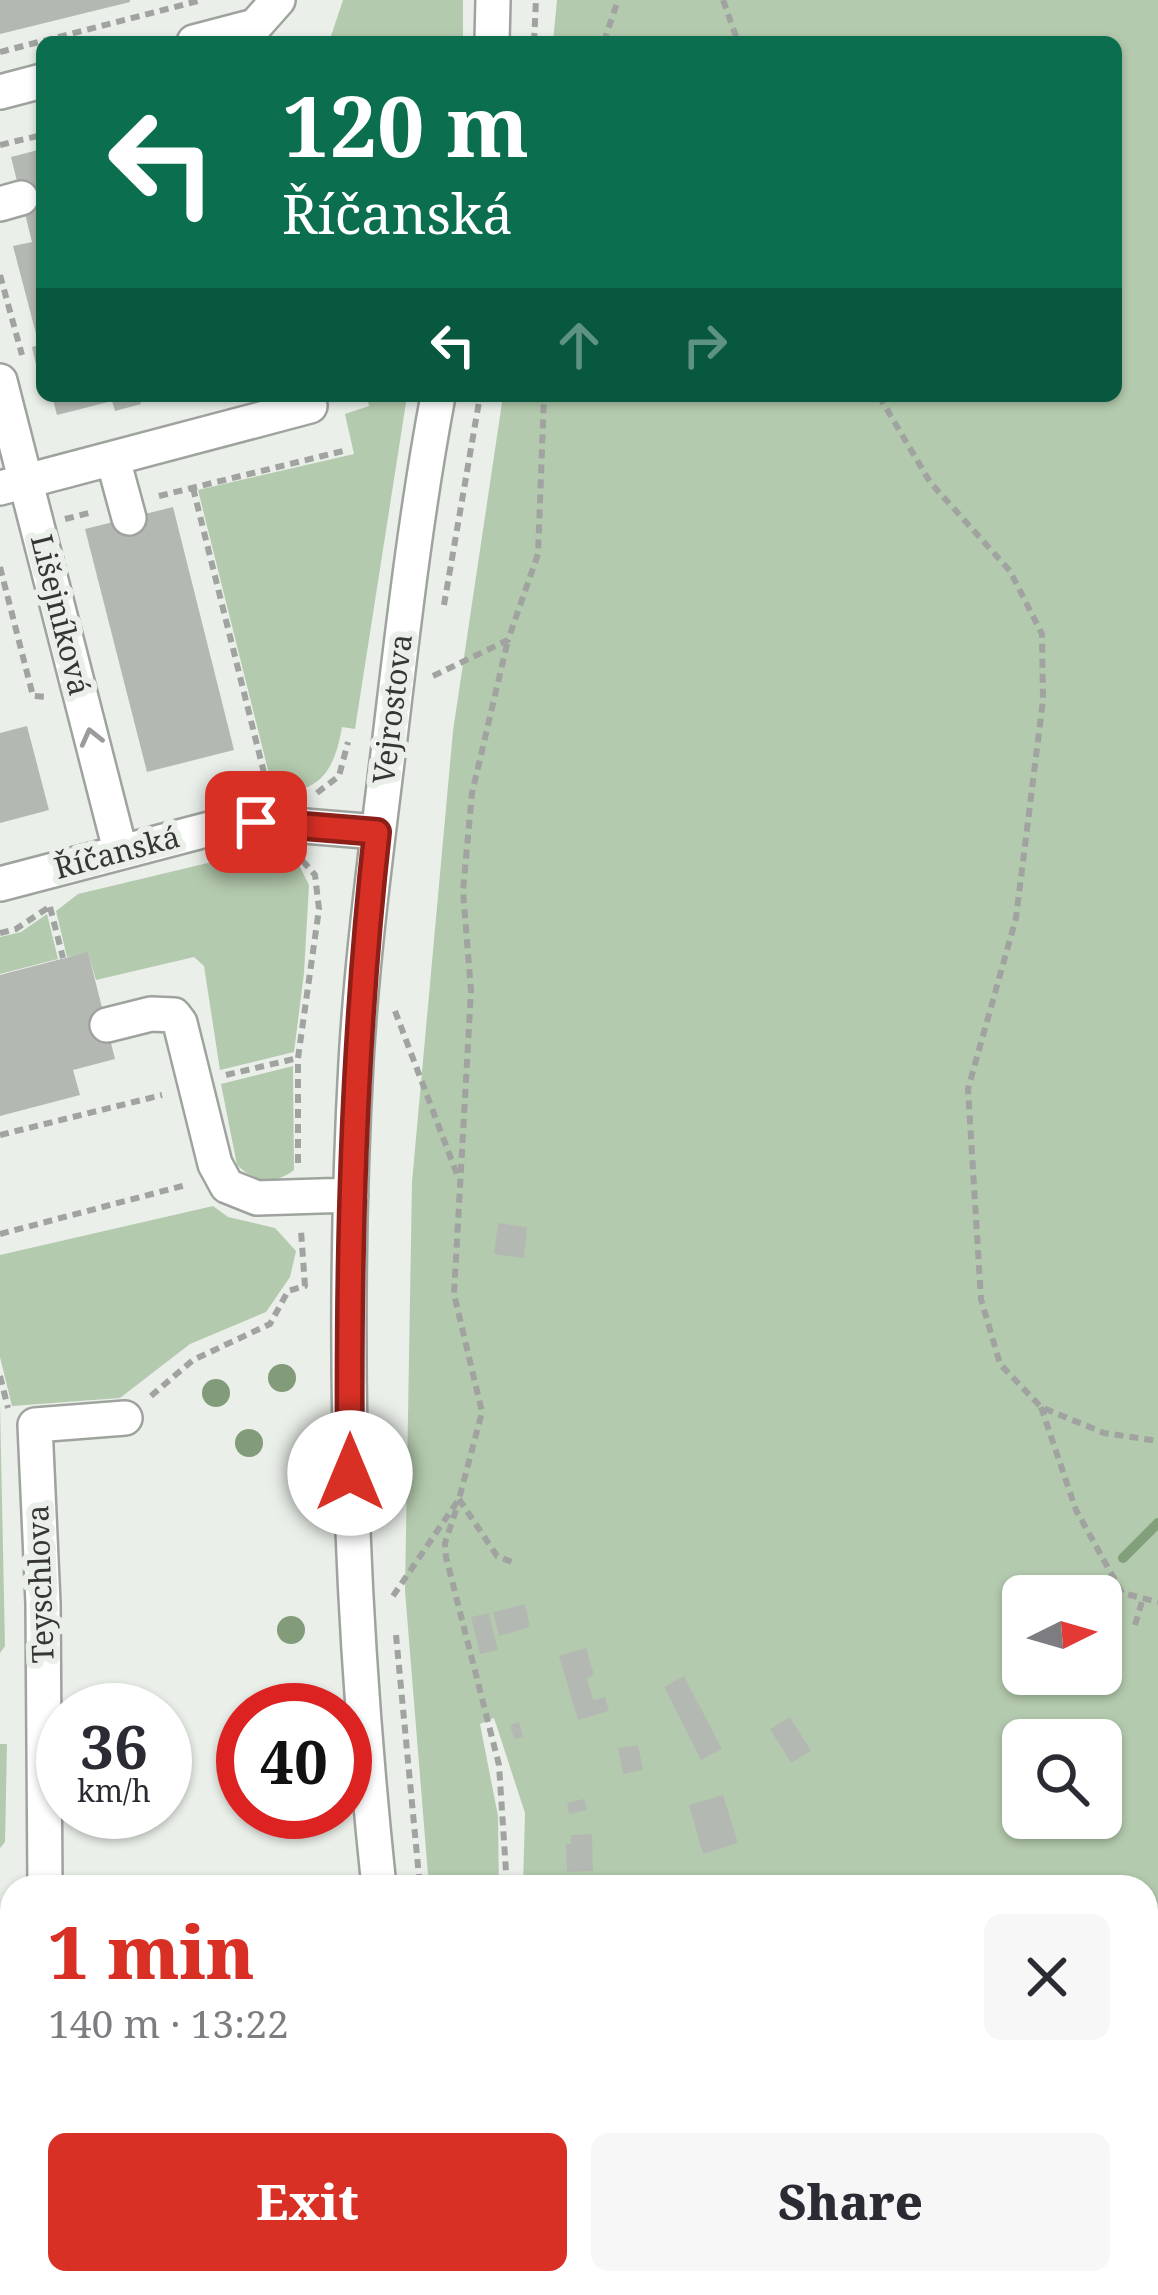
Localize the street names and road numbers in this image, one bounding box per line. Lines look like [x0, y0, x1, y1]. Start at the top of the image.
street label: Lišejníková [22, 530, 101, 699]
street label: Vejrostova [362, 632, 421, 786]
street label: Říčanská [49, 815, 184, 888]
street label: Teyschlova [16, 1504, 63, 1664]

